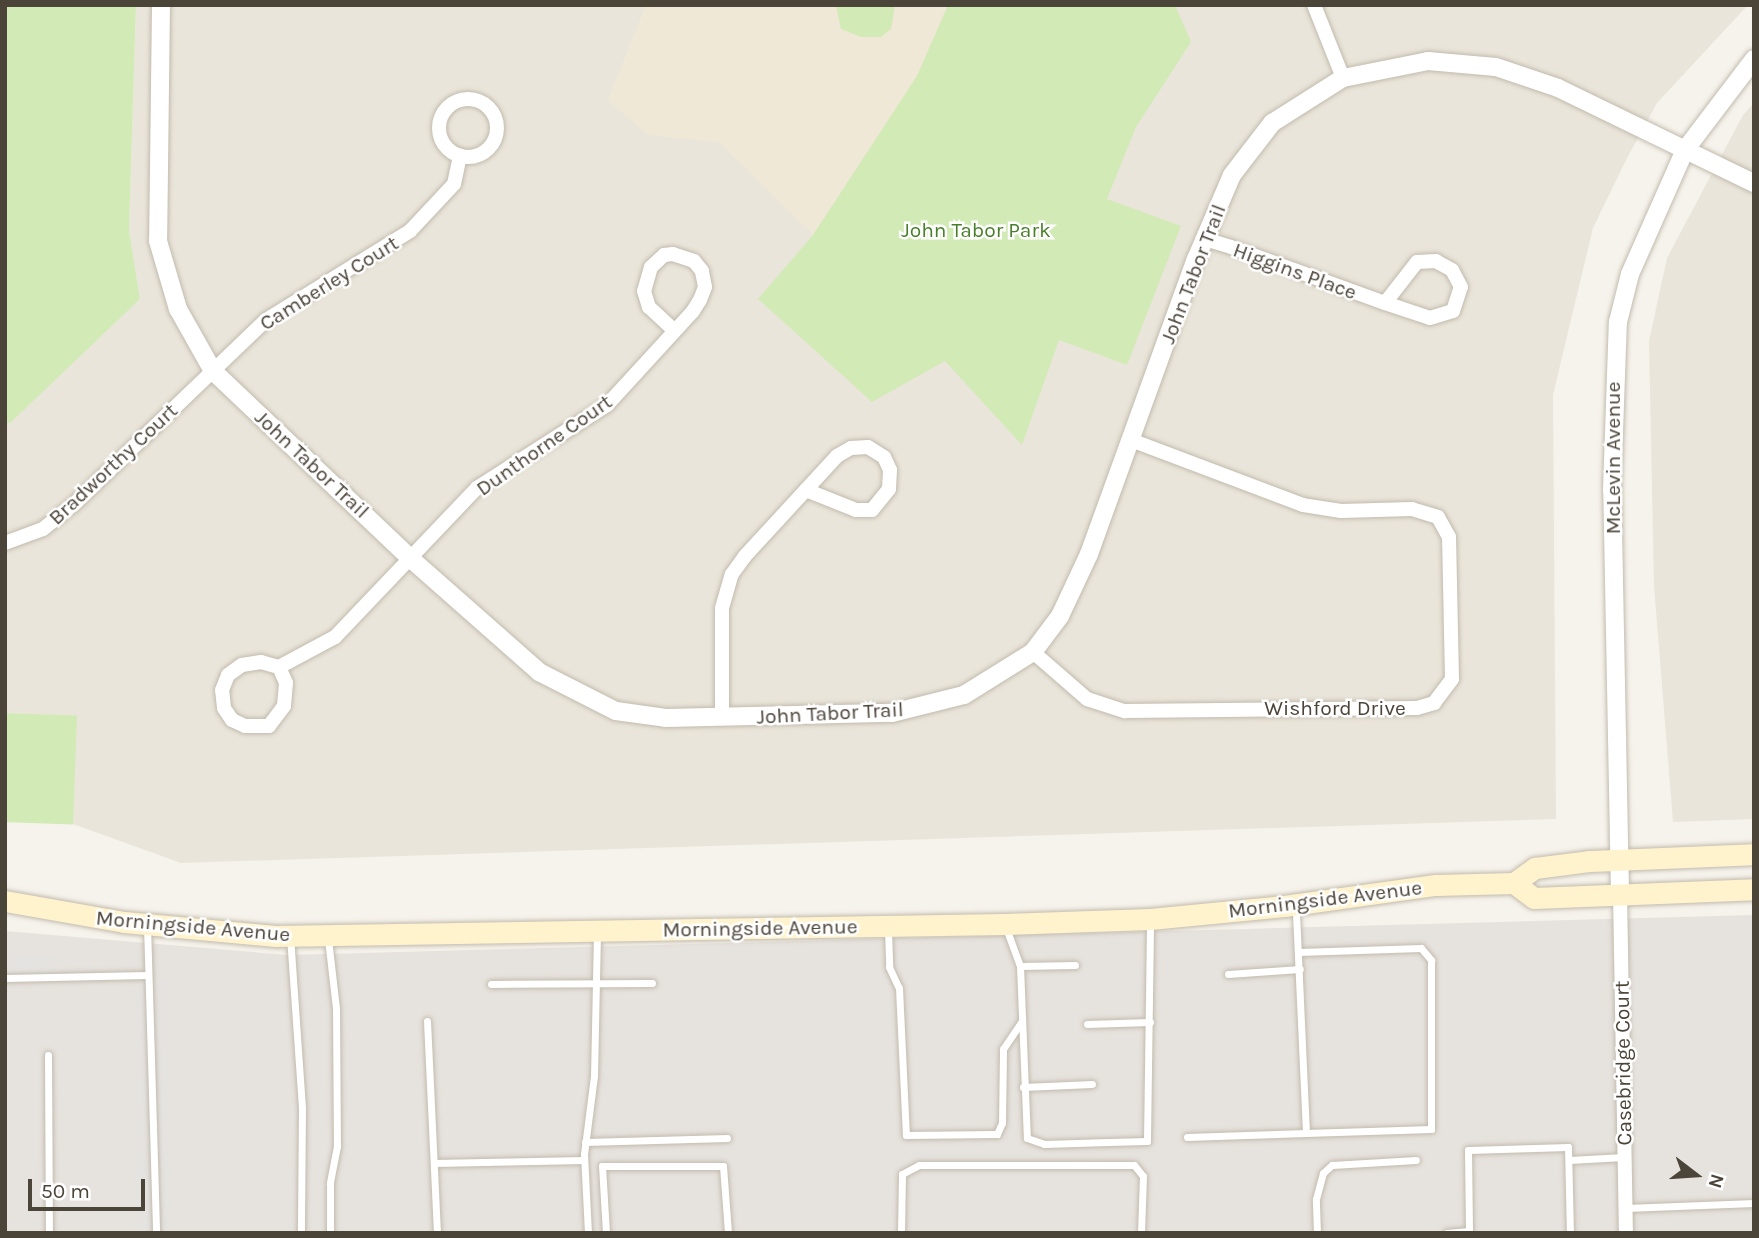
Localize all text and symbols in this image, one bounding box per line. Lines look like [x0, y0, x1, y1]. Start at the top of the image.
street label: John Tabor Trail [1155, 201, 1231, 347]
park label: John Tabor Park [901, 217, 1051, 243]
street label: Camberley Court [255, 230, 403, 336]
street label: Higgins Place [1230, 237, 1360, 305]
street label: McLevin Avenue [1600, 382, 1626, 534]
street label: Dunthorne Court [471, 389, 617, 501]
street label: Bradworthy Court [43, 398, 183, 530]
street label: John Tabor Trail [250, 405, 374, 523]
street label: Wishford Drive [1264, 695, 1406, 721]
street label: John Tabor Trail [756, 697, 904, 729]
street label: Morningside Avenue [1227, 875, 1423, 923]
street label: Morningside Avenue [95, 905, 291, 947]
street label: Morningside Avenue [662, 914, 858, 942]
street label: Casebridge Court [1609, 980, 1637, 1146]
north arrow [1661, 1140, 1731, 1210]
scale bar [32, 1164, 149, 1208]
text: N [1704, 1171, 1729, 1191]
text: 50 m [41, 1179, 90, 1203]

